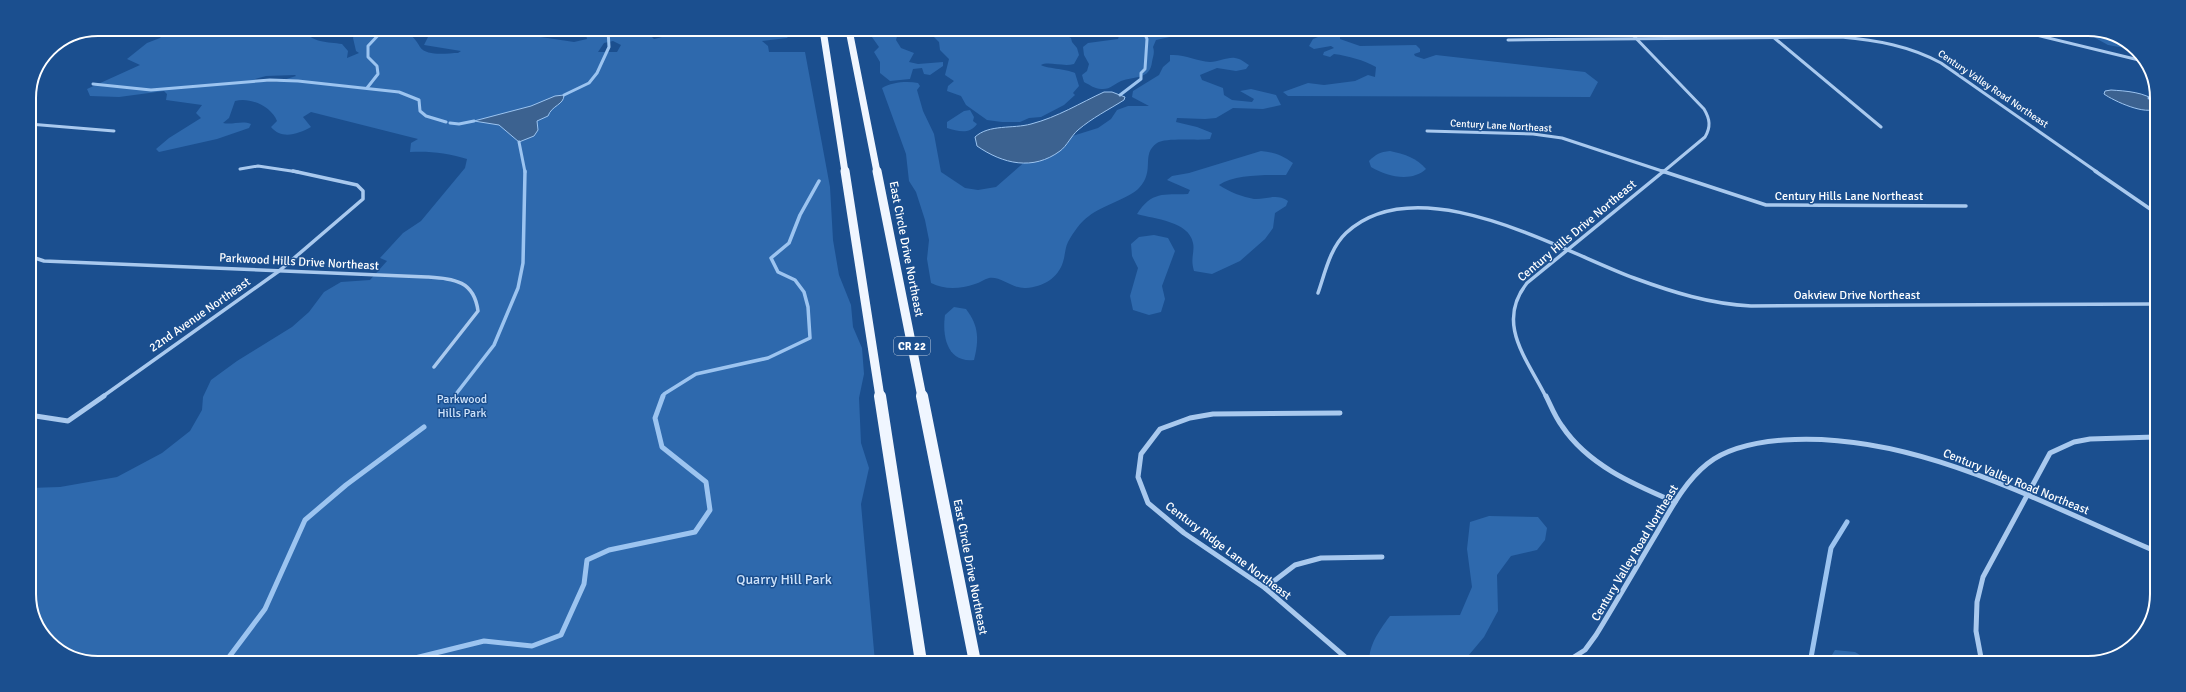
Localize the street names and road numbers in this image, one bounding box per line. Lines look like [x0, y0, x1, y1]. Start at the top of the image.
street label: Century Valley Road Northeast [1936, 48, 2051, 131]
street label: Century Lane Northeast [1450, 117, 1553, 135]
street label: Century Hills Drive Northeast [1515, 177, 1639, 285]
street label: East Circle Drive Northeast [885, 180, 927, 318]
street label: Century Hills Lane Northeast [1775, 189, 1923, 204]
street label: Parkwood Hills Drive Northeast [219, 250, 379, 274]
street label: 22nd Avenue Northeast [147, 274, 253, 356]
street label: Oakview Drive Northeast [1794, 288, 1920, 303]
road number: CR 22 [894, 337, 930, 355]
street label: Century Valley Road Northeast [1941, 446, 2091, 518]
street label: Century Valley Road Northeast [1588, 482, 1682, 624]
street label: East Circle Drive Northeast [949, 498, 991, 636]
street label: Century Ridge Lane Northeast [1162, 499, 1294, 603]

